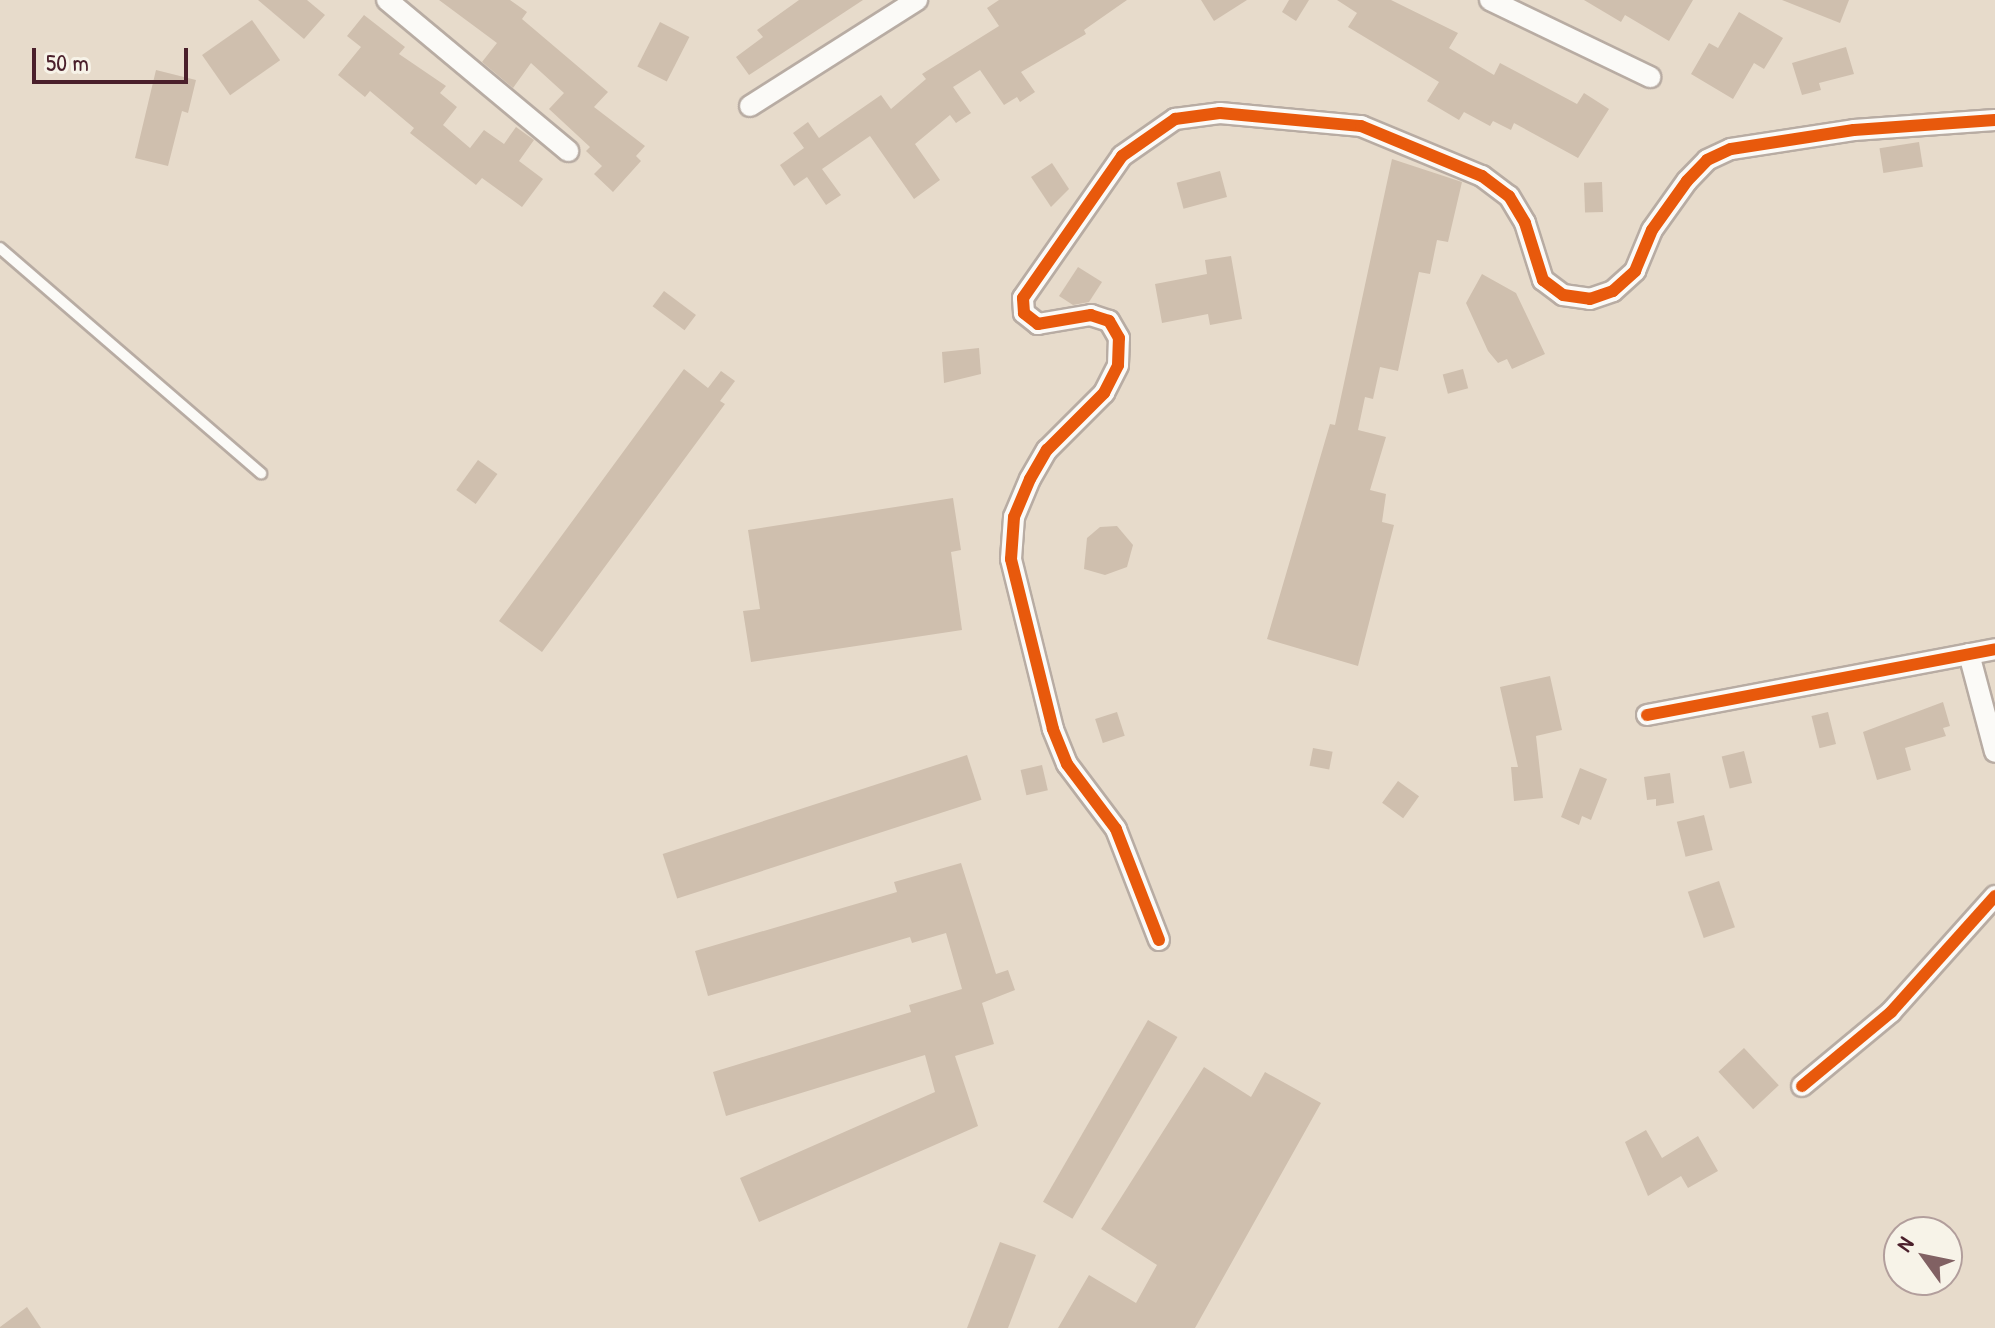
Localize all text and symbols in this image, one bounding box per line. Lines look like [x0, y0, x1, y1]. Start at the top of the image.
scale bar [36, 32, 192, 82]
text: 50 m [46, 46, 89, 78]
north arrow [1883, 1216, 1963, 1296]
text: N [1889, 1231, 1920, 1257]

